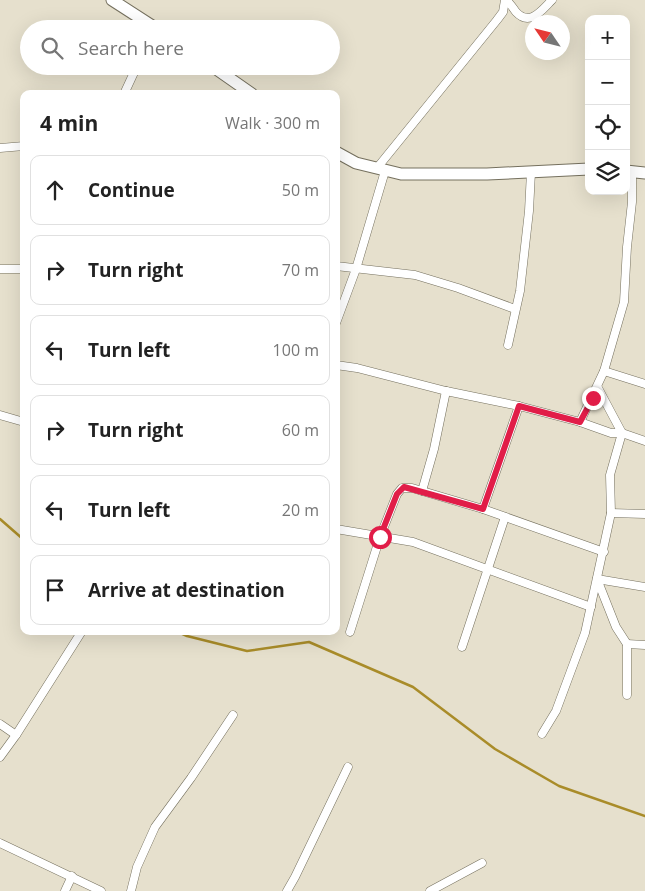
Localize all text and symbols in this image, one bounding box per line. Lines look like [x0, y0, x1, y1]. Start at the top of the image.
north arrow [525, 15, 570, 60]
map controls [585, 15, 630, 195]
button: + [585, 15, 630, 60]
search box [20, 20, 340, 75]
icon: search [38, 34, 66, 62]
text: Search here [78, 35, 184, 61]
button: − [585, 60, 630, 105]
button: locate [585, 105, 630, 150]
text: 4 min [40, 109, 98, 137]
text: Walk · 300 m [225, 112, 320, 134]
button: layers [585, 150, 630, 195]
icon: ahead [41, 176, 69, 204]
text: Continue [88, 177, 175, 203]
text: 50 m [282, 179, 319, 201]
icon: right [41, 256, 69, 284]
text: Turn right [88, 257, 183, 283]
text: 70 m [282, 259, 319, 281]
icon: left [41, 336, 69, 364]
text: Turn left [88, 337, 170, 363]
text: 100 m [273, 339, 319, 361]
route end [582, 387, 605, 410]
icon: right [41, 416, 69, 444]
text: Turn right [88, 417, 183, 443]
text: 60 m [282, 419, 319, 441]
icon: left [41, 496, 69, 524]
text: Turn left [88, 497, 170, 523]
text: 20 m [282, 499, 319, 521]
route start [369, 526, 392, 549]
icon: arrive [41, 576, 69, 604]
text: Arrive at destination [88, 577, 285, 603]

